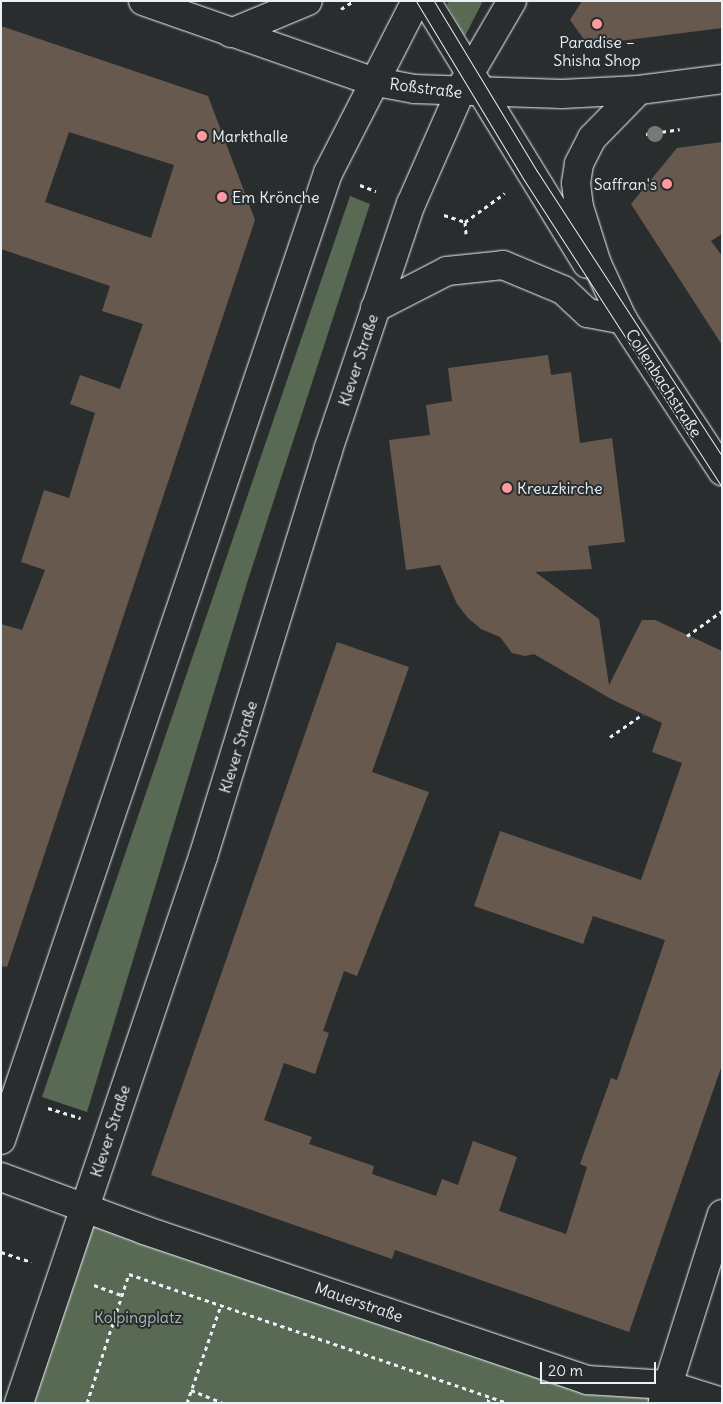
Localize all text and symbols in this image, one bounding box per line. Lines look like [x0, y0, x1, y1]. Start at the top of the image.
marker: Paradise – Shisha Shop [591, 18, 603, 30]
place label: Paradise – Shisha Shop [553, 32, 641, 70]
street label: Roßstraße [389, 74, 463, 102]
place label: Markthalle [212, 126, 288, 146]
marker: Markthalle [196, 130, 208, 142]
place label: Saffran's [594, 174, 657, 194]
marker: Saffran's [661, 178, 673, 190]
place label: Em Krönche [232, 187, 320, 207]
marker: Em Krönche [216, 191, 228, 203]
street label: Klever Straße [334, 312, 382, 408]
street label: Collenbachstraße [622, 325, 706, 441]
place label: Kreuzkirche [517, 478, 603, 498]
marker: Kreuzkirche [501, 482, 513, 494]
street label: Klever Straße [215, 698, 261, 796]
street label: Klever Straße [86, 1083, 134, 1179]
street label: Mauerstraße [312, 1278, 406, 1326]
park label: Kolpingplatz [94, 1307, 182, 1327]
scale bar [543, 1352, 659, 1384]
text: 20 m [548, 1361, 583, 1380]

